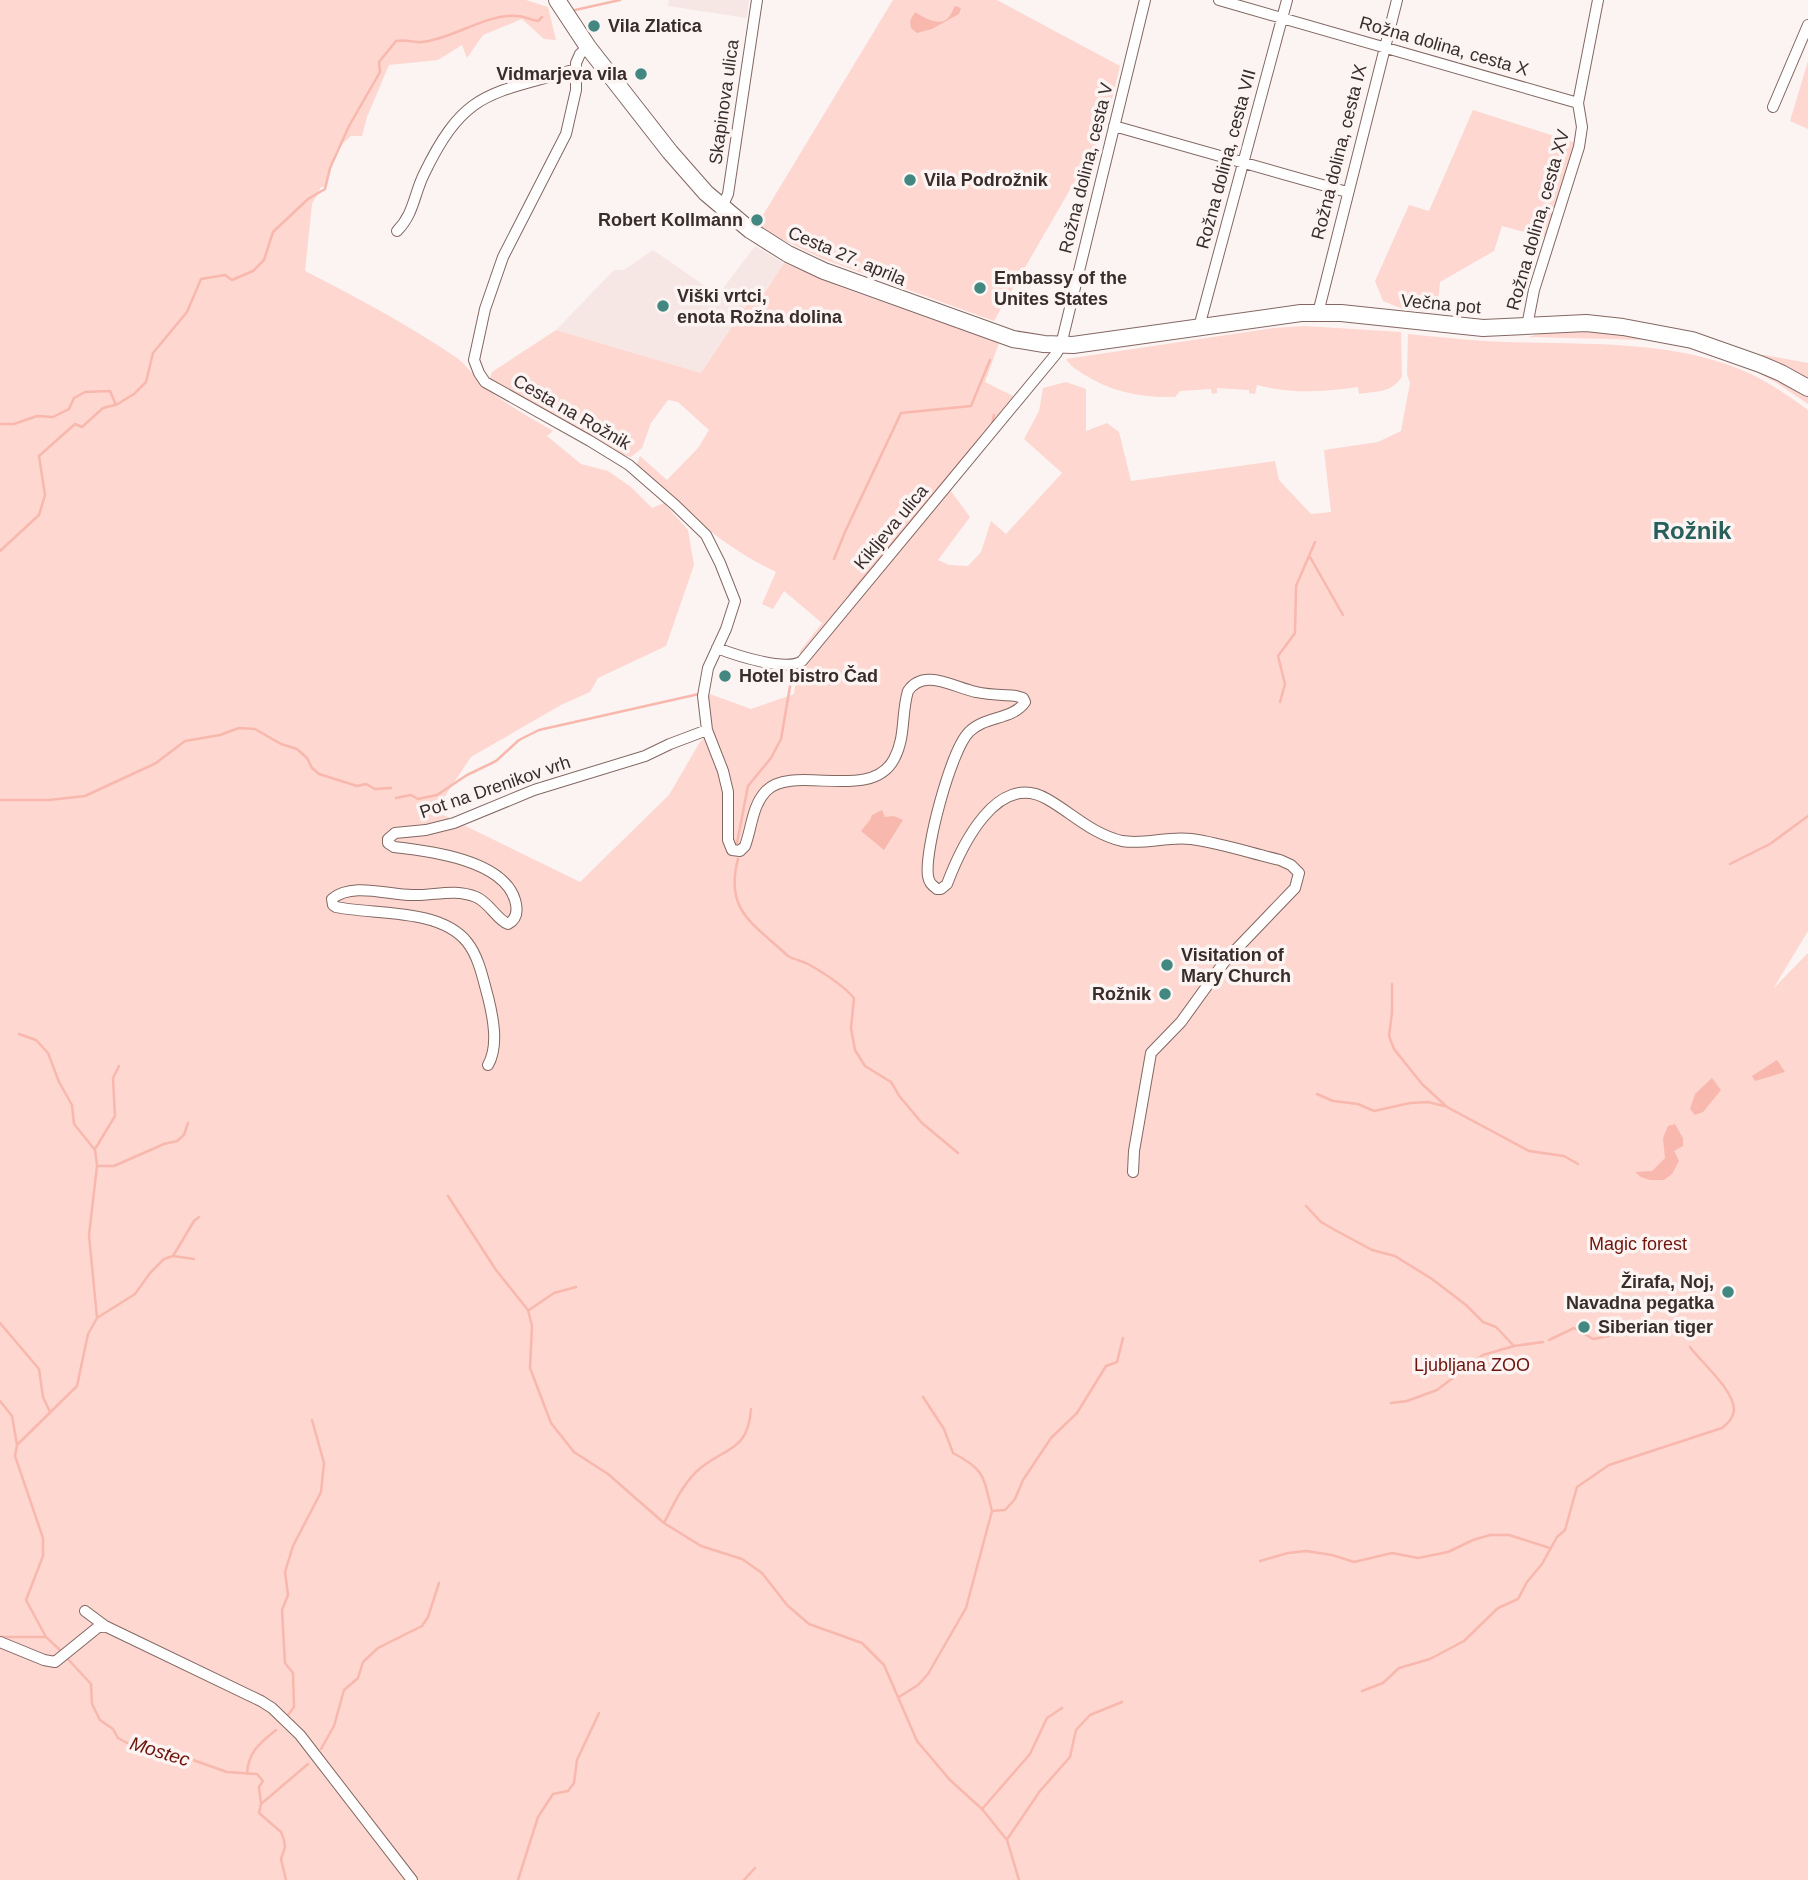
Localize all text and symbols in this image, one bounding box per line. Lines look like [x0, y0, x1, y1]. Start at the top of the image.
street label: Rožna dolina, cesta X [1357, 12, 1531, 80]
place label: Vila Zlatica [608, 16, 703, 36]
marker: Vila Zlatica [586, 18, 602, 34]
street label: Skapinova ulica [705, 37, 743, 166]
street label: Rožna dolina, cesta IX [1308, 62, 1370, 242]
place label: Vidmarjeva vila [496, 64, 628, 84]
marker: Vidmarjeva vila [633, 66, 649, 82]
street label: Rožna dolina, cesta VII [1192, 67, 1260, 251]
street label: Rožna dolina, cesta V [1055, 81, 1117, 255]
street label: Rožna dolina, cesta XV [1503, 127, 1573, 313]
place label: Vila Podrožnik [924, 170, 1049, 190]
marker: Vila Podrožnik [902, 172, 918, 188]
place label: Robert Kollmann [598, 210, 743, 230]
marker: Robert Kollmann [749, 212, 765, 228]
street label: Cesta 27. aprila [785, 222, 910, 290]
place label: Embassy of the Unites States [994, 268, 1127, 309]
marker: Embassy of the Unites States [972, 280, 988, 296]
place label: Viški vrtci, enota Rožna dolina [677, 286, 843, 327]
street label: Večna pot [1400, 291, 1482, 317]
marker: Viški vrtci, enota Rožna dolina [655, 298, 671, 314]
street label: Cesta na Rožnik [510, 370, 635, 454]
street label: Kikljeva ulica [850, 480, 933, 573]
district label: Rožnik [1653, 517, 1732, 544]
place label: Hotel bistro Čad [739, 665, 878, 686]
marker: Hotel bistro Čad [717, 668, 733, 684]
street label: Pot na Drenikov vrh [417, 752, 573, 822]
place label: Visitation of Mary Church [1181, 945, 1291, 986]
marker: Visitation of Mary Church [1159, 957, 1175, 973]
place label: Rožnik [1092, 984, 1152, 1004]
marker: Rožnik [1157, 986, 1173, 1002]
park label: Magic forest [1589, 1234, 1687, 1254]
place label: Žirafa, Noj, Navadna pegatka [1566, 1271, 1715, 1313]
marker: Žirafa, Noj, Navadna pegatka [1720, 1284, 1736, 1300]
place label: Siberian tiger [1598, 1317, 1713, 1337]
marker: Siberian tiger [1576, 1319, 1592, 1335]
park label: Ljubljana ZOO [1414, 1355, 1530, 1375]
water label: Mostec [127, 1732, 193, 1771]

